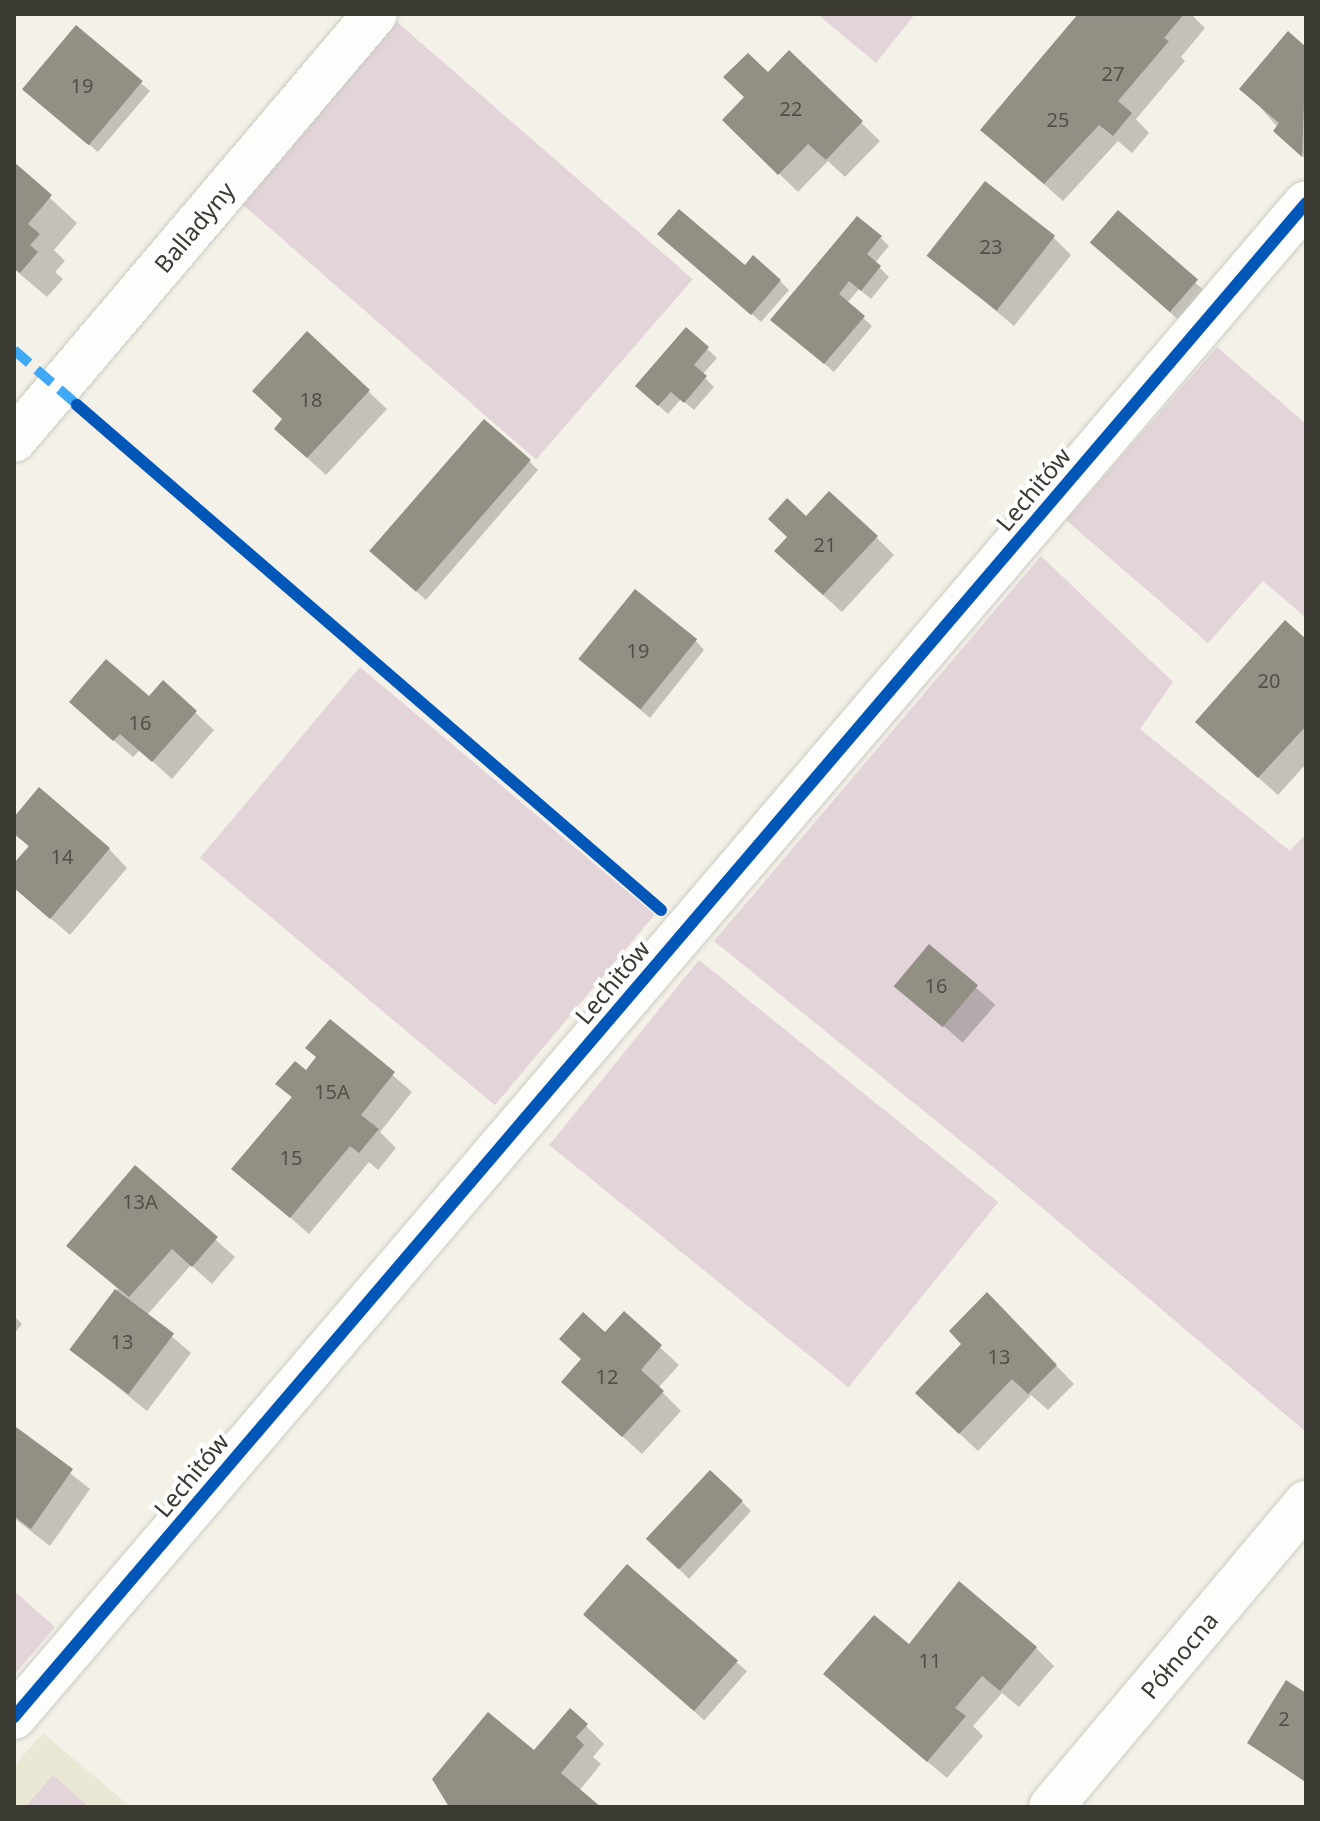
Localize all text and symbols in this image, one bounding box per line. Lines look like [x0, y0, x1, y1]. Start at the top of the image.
house number: 27 [1102, 61, 1124, 85]
house number: 19 [71, 73, 93, 97]
house number: 22 [780, 96, 802, 120]
house number: 25 [1047, 107, 1069, 131]
street label: Balladyny [148, 176, 240, 278]
house number: 23 [980, 234, 1002, 258]
house number: 18 [300, 387, 322, 411]
street label: Lechitów [990, 441, 1076, 537]
house number: 21 [814, 532, 836, 556]
house number: 19 [627, 638, 649, 662]
house number: 20 [1258, 668, 1280, 692]
house number: 16 [129, 710, 151, 734]
house number: 14 [51, 844, 73, 868]
street label: Lechitów [569, 934, 655, 1030]
house number: 16 [925, 973, 947, 997]
house number: 15A [314, 1079, 350, 1103]
house number: 15 [280, 1145, 302, 1169]
house number: 13A [122, 1189, 158, 1213]
house number: 13 [111, 1329, 133, 1353]
house number: 13 [988, 1344, 1010, 1368]
house number: 12 [596, 1364, 618, 1388]
street label: Lechitów [148, 1427, 234, 1523]
street label: Północna [1134, 1606, 1224, 1704]
house number: 11 [919, 1648, 941, 1672]
house number: 2 [1278, 1706, 1290, 1730]

